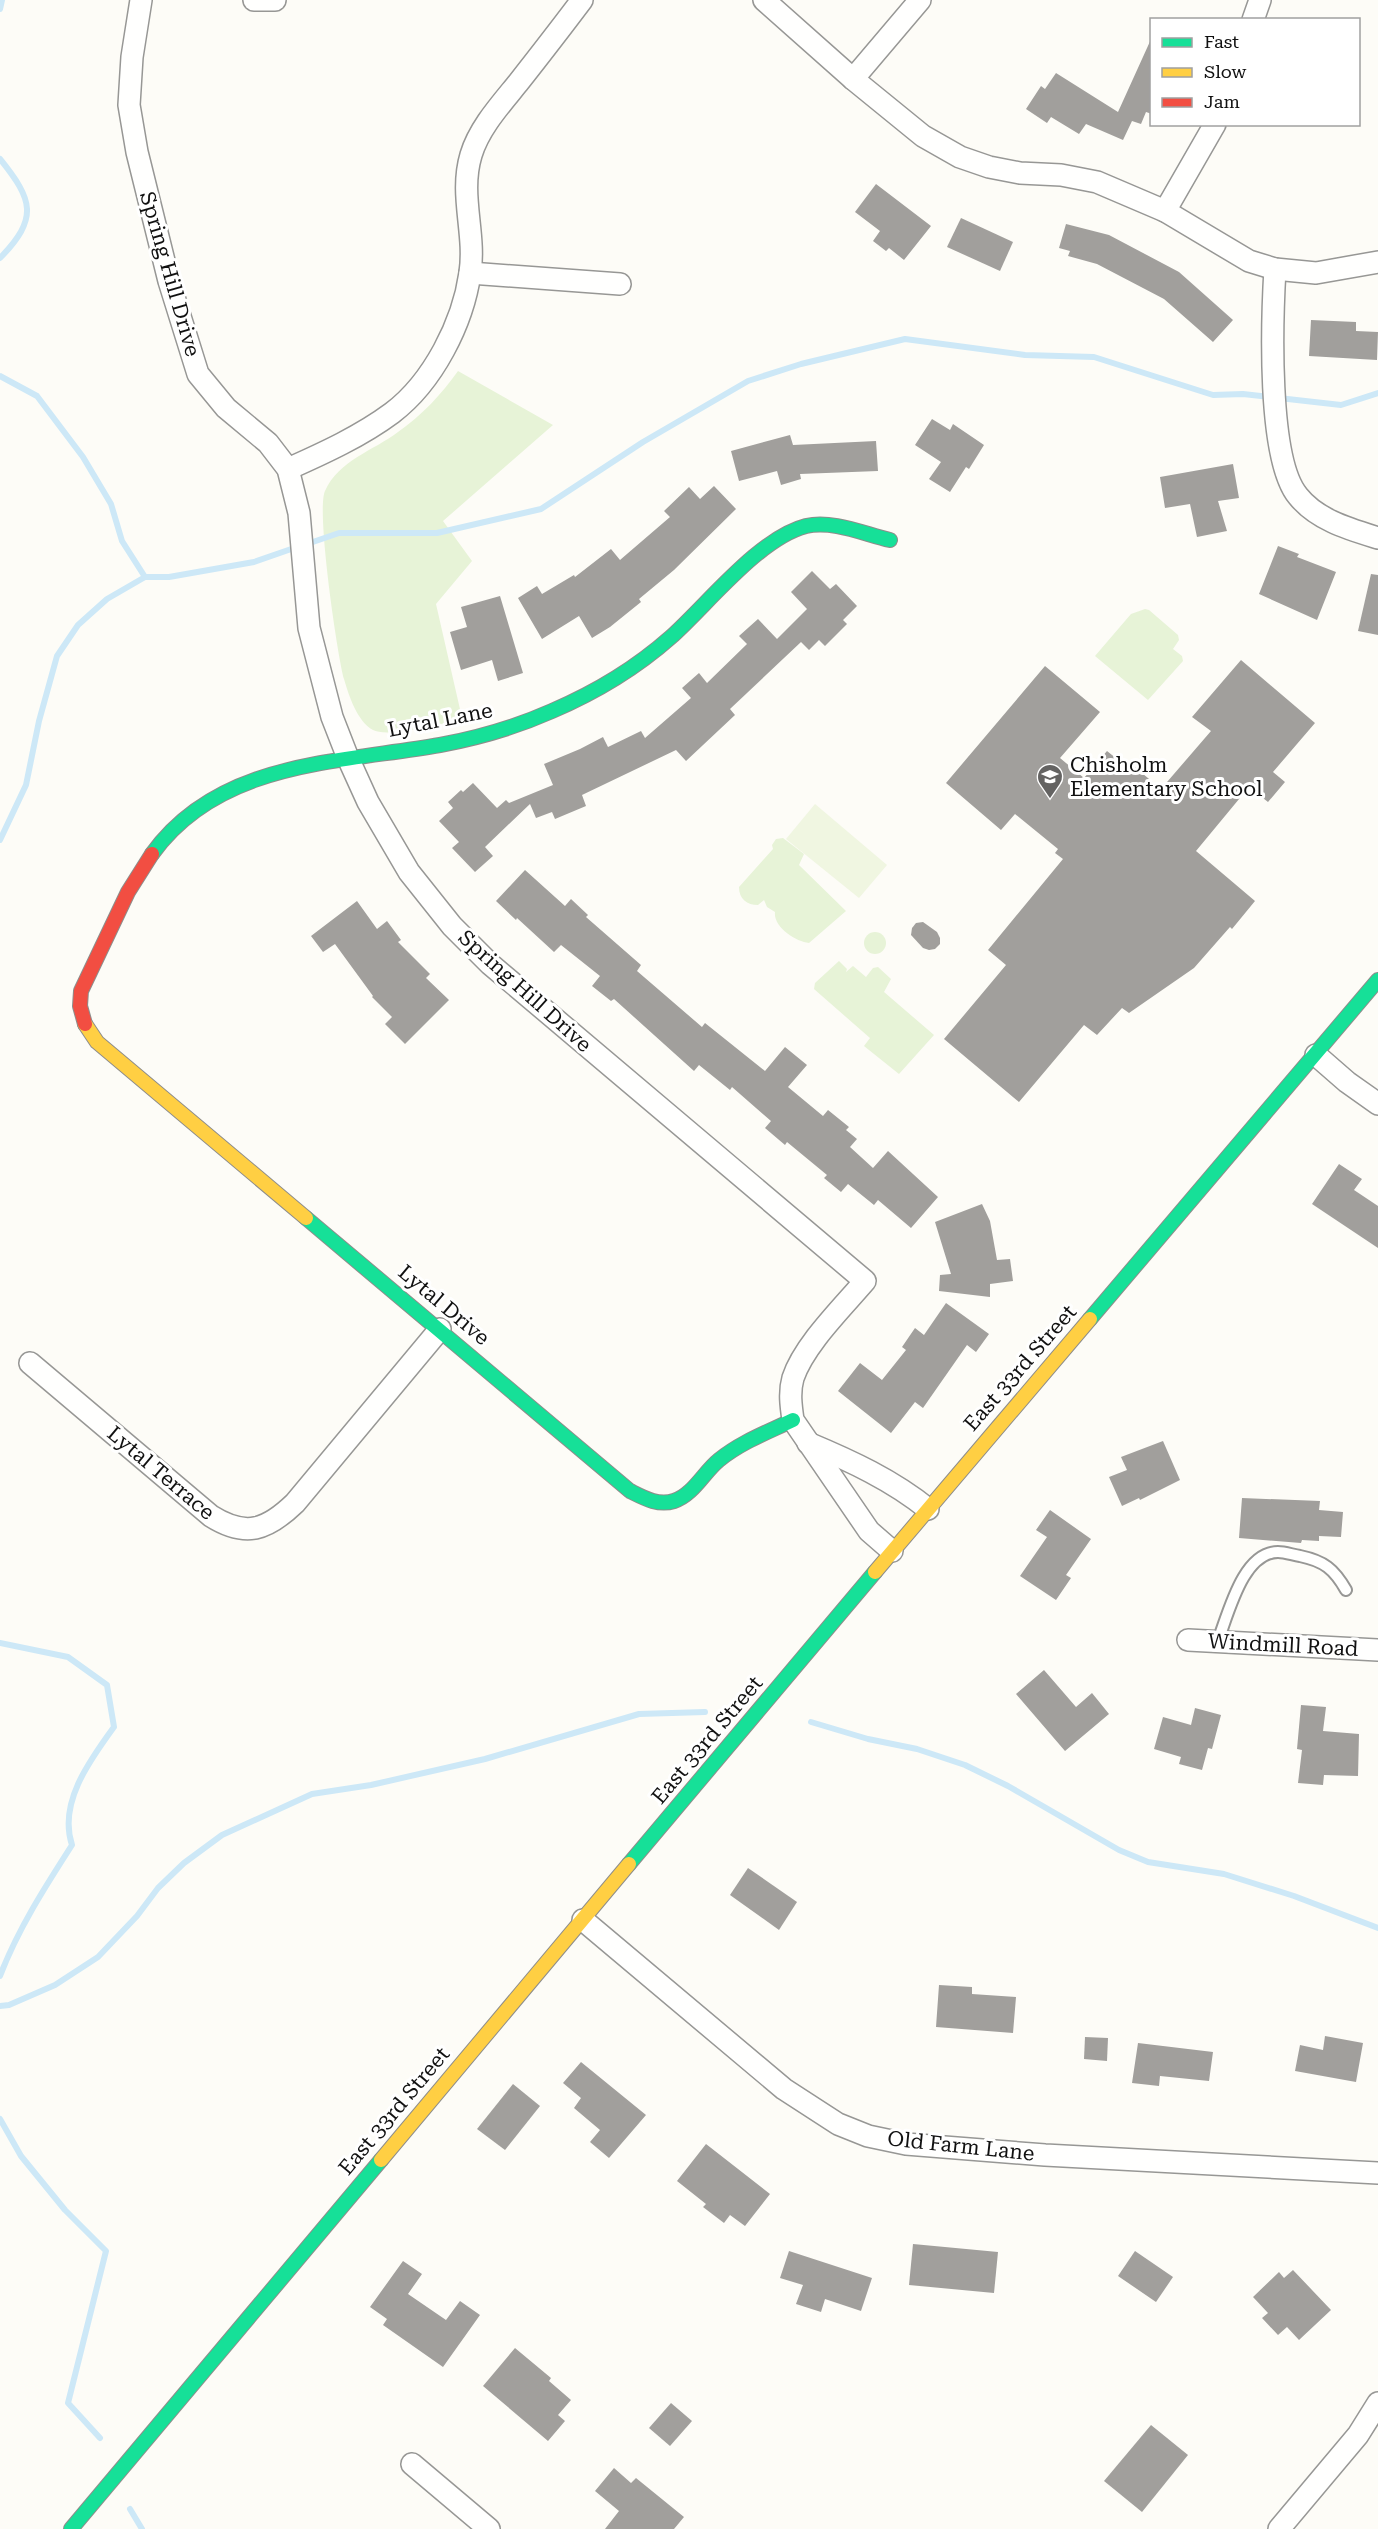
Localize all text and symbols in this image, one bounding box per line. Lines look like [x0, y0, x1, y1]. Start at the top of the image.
legend [1150, 18, 1360, 126]
text: Fast [1204, 31, 1239, 52]
text: Slow [1204, 61, 1246, 82]
text: Jam [1204, 91, 1240, 112]
street label: Spring Hill Drive [135, 189, 205, 359]
street label: Lytal Lane [386, 698, 494, 742]
place label: Chisholm Elementary School [1070, 753, 1263, 801]
school or university icon: Chisholm Elementary School [1035, 762, 1065, 800]
street label: Spring Hill Drive [454, 925, 596, 1057]
street label: Lytal Drive [394, 1260, 494, 1350]
street label: East 33rd Street [959, 1300, 1081, 1436]
street label: Lytal Terrace [103, 1421, 219, 1525]
street label: Windmill Road [1207, 1629, 1359, 1661]
street label: East 33rd Street [647, 1671, 767, 1809]
street label: East 33rd Street [334, 2042, 454, 2180]
street label: Old Farm Lane [886, 2126, 1036, 2166]

